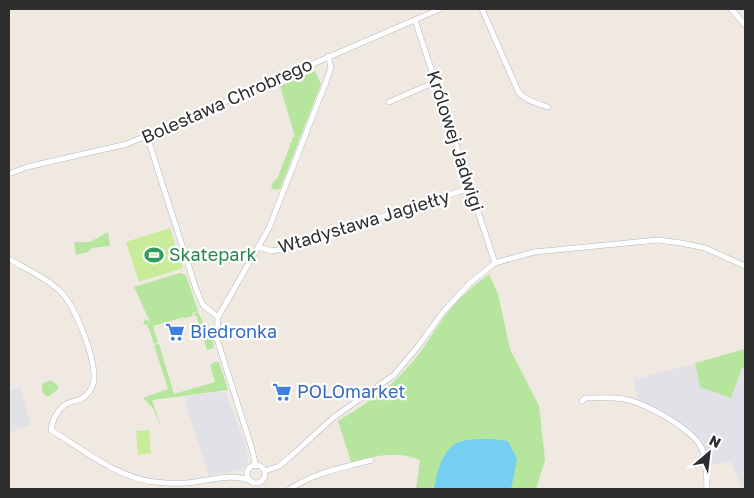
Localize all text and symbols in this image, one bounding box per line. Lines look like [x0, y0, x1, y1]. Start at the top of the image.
street label: Bolesława Chrobrego [138, 52, 315, 148]
street label: Królowej Jadwigi [423, 67, 489, 214]
street label: Władysława Jagiełły [275, 184, 452, 258]
place label: Skatepark [169, 243, 257, 265]
sports icon: Skatepark [143, 244, 165, 266]
place label: Biedronka [190, 320, 277, 342]
supermarket icon: Biedronka [164, 321, 186, 343]
place label: POLOmarket [297, 380, 406, 402]
supermarket icon: POLOmarket [271, 381, 293, 403]
north arrow [684, 428, 734, 478]
text: N [707, 431, 724, 451]

